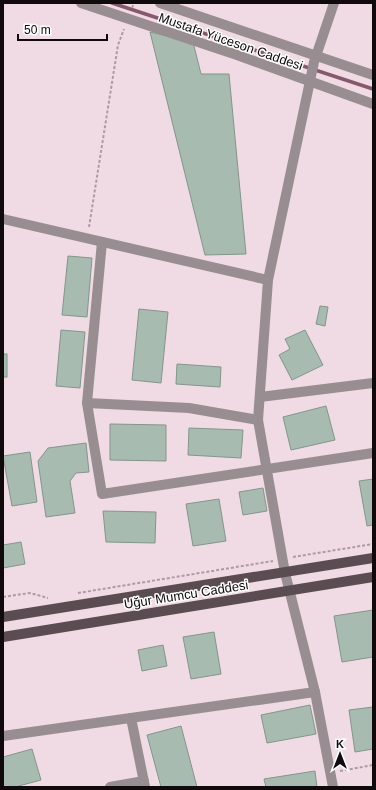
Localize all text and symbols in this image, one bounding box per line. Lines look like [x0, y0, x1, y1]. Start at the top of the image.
street label: Mustafa Yüceson Caddesi [157, 10, 305, 73]
scale bar [18, 16, 107, 42]
text: 50 m [24, 23, 51, 37]
street label: Uğur Mumcu Caddesi [123, 577, 249, 612]
north arrow [320, 734, 360, 774]
text: K [336, 738, 344, 750]

